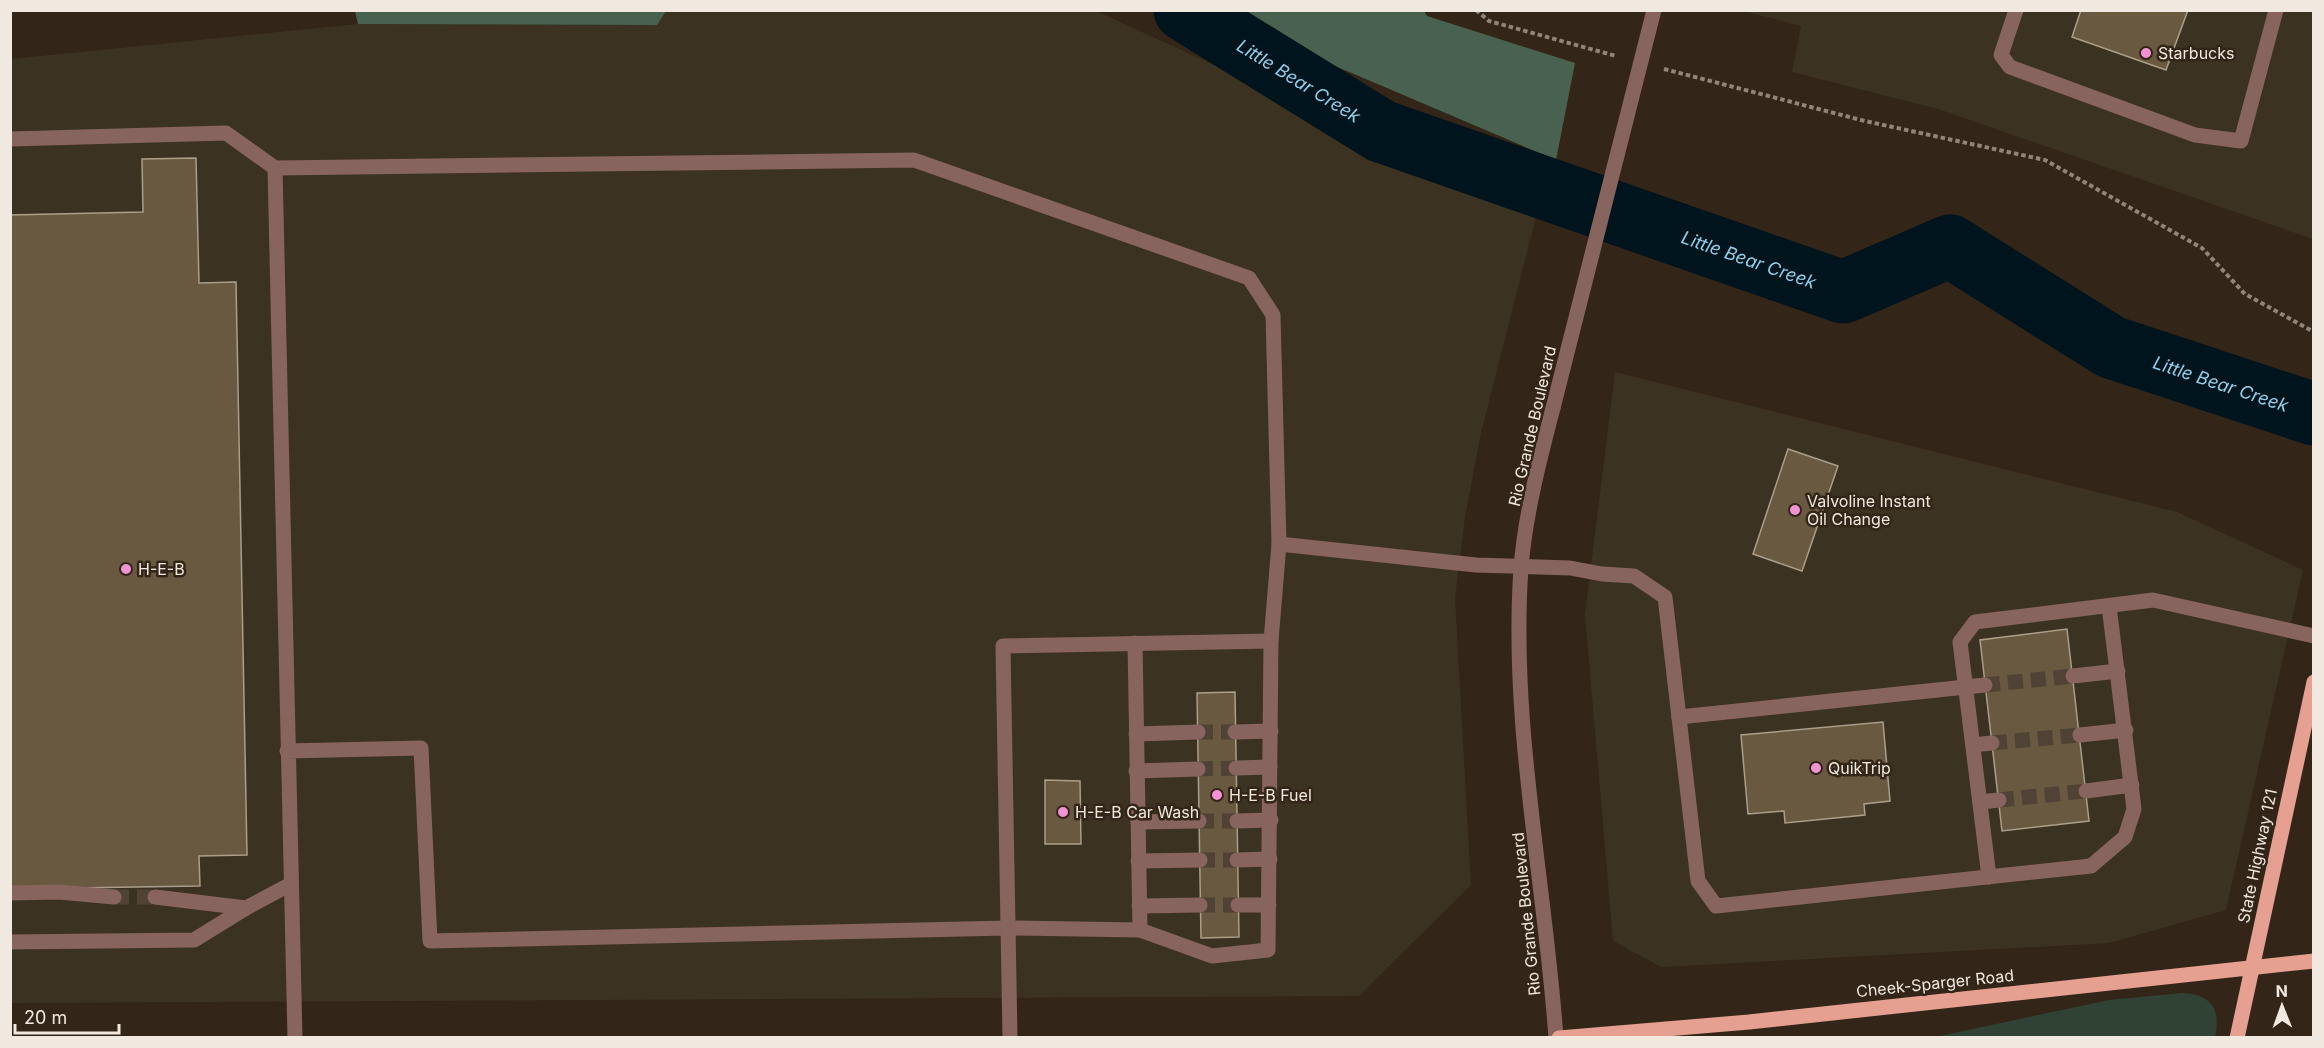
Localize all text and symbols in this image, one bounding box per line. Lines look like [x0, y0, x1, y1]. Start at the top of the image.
water label: Little Bear Creek [1233, 34, 1366, 127]
place label: Starbucks [2158, 43, 2234, 63]
marker: Starbucks [2139, 46, 2153, 60]
water label: Little Bear Creek [1679, 226, 1820, 293]
street label: Rio Grande Boulevard [1504, 344, 1560, 508]
water label: Little Bear Creek [2151, 351, 2292, 416]
place label: Valvoline Instant Oil Change [1807, 491, 1931, 529]
marker: Valvoline Instant Oil Change [1788, 503, 1802, 517]
place label: H-E-B [138, 559, 185, 579]
marker: H-E-B [119, 562, 133, 576]
place label: QuikTrip [1828, 758, 1891, 778]
marker: QuikTrip [1809, 761, 1823, 775]
place label: H-E-B Fuel [1229, 785, 1312, 805]
street label: State Highway 121 [2233, 787, 2281, 925]
marker: H-E-B Fuel [1210, 788, 1224, 802]
place label: H-E-B Car Wash [1075, 802, 1199, 822]
marker: H-E-B Car Wash [1056, 805, 1070, 819]
street label: Rio Grande Boulevard [1507, 831, 1545, 997]
street label: Cheek-Sparger Road [1855, 965, 2015, 1001]
north arrow [2252, 976, 2312, 1036]
text: N [2275, 981, 2288, 1001]
scale bar [15, 997, 118, 1035]
text: 20 m [24, 1007, 67, 1028]

